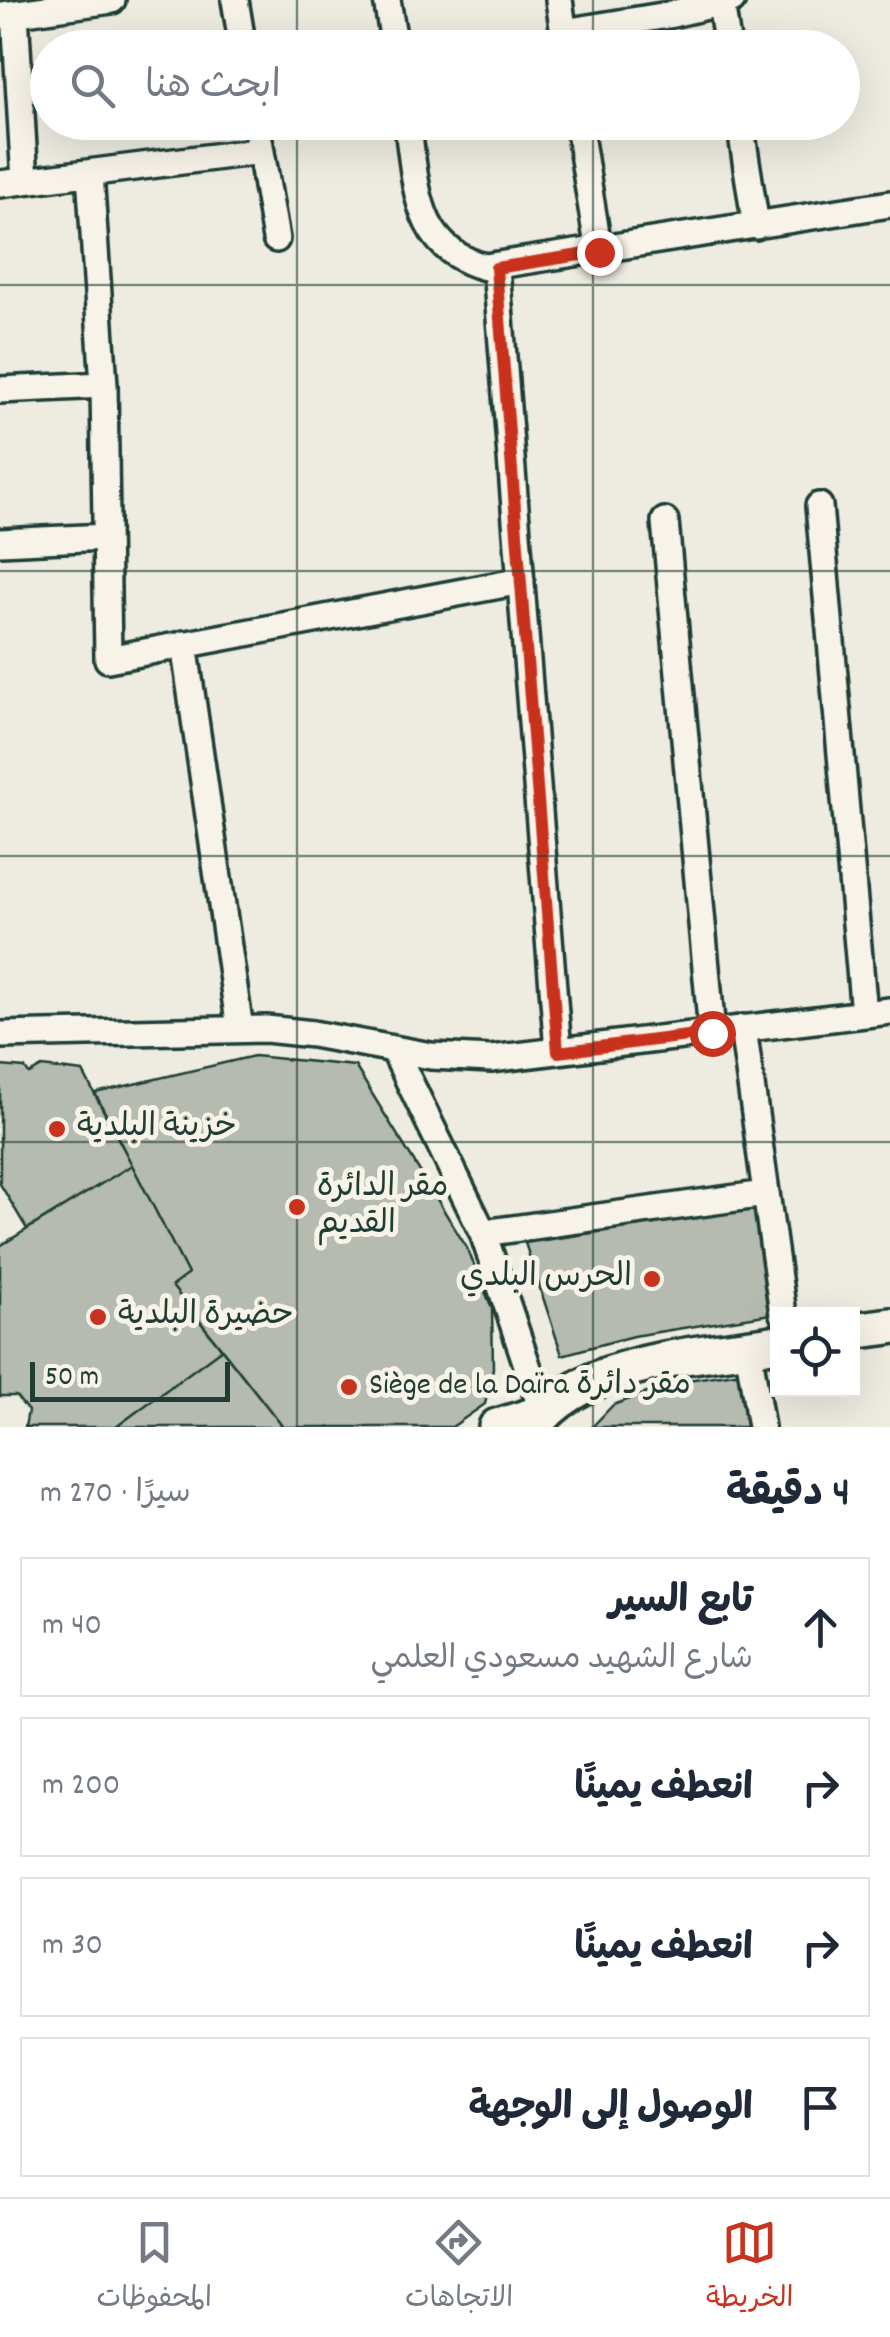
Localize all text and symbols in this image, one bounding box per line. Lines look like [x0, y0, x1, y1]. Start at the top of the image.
search box [30, 30, 860, 140]
icon: search [65, 58, 120, 113]
text: ابحث هنا [145, 61, 281, 116]
route end [577, 230, 623, 276]
route start [690, 1011, 736, 1057]
place label: خزينة البلدية [77, 1106, 237, 1152]
marker: خزينة البلدية [46, 1118, 68, 1140]
place label: مقر الدائرة القديم [317, 1166, 448, 1249]
marker: مقر الدائرة القديم [286, 1196, 308, 1218]
place label: الحرس البلدي [460, 1256, 632, 1302]
marker: الحرس البلدي [641, 1268, 663, 1290]
place label: حضيرة البلدية [118, 1294, 294, 1340]
marker: حضيرة البلدية [87, 1306, 109, 1328]
map controls [770, 1307, 860, 1397]
button: locate [770, 1307, 860, 1397]
scale bar [30, 1357, 230, 1402]
text: 50 m [45, 1359, 99, 1399]
place label: Siège de la Daïra مقر دائرة [369, 1364, 691, 1410]
marker: Siège de la Daïra مقر دائرة [338, 1376, 360, 1398]
text: 4 دقيقة [726, 1466, 850, 1526]
text: سيرًا · 270 m [40, 1472, 191, 1518]
text: تابع السير [609, 1576, 753, 1631]
icon: ahead [793, 1600, 848, 1655]
text: 40 m [42, 1604, 102, 1650]
text: شارع الشهيد مسعودي العلمي [371, 1638, 753, 1684]
icon: right [793, 1760, 848, 1815]
text: انعطف يمينًا [575, 1763, 753, 1818]
text: 200 m [42, 1764, 120, 1810]
icon: right [793, 1920, 848, 1975]
text: انعطف يمينًا [575, 1923, 753, 1978]
text: 30 m [42, 1924, 103, 1970]
icon: arrive [793, 2080, 848, 2135]
text: الوصول إلى الوجهة [468, 2083, 753, 2138]
tab: المحفوظات [97, 2215, 212, 2321]
tab: الاتجاهات [405, 2215, 513, 2321]
tab: الخريطة [706, 2215, 793, 2321]

